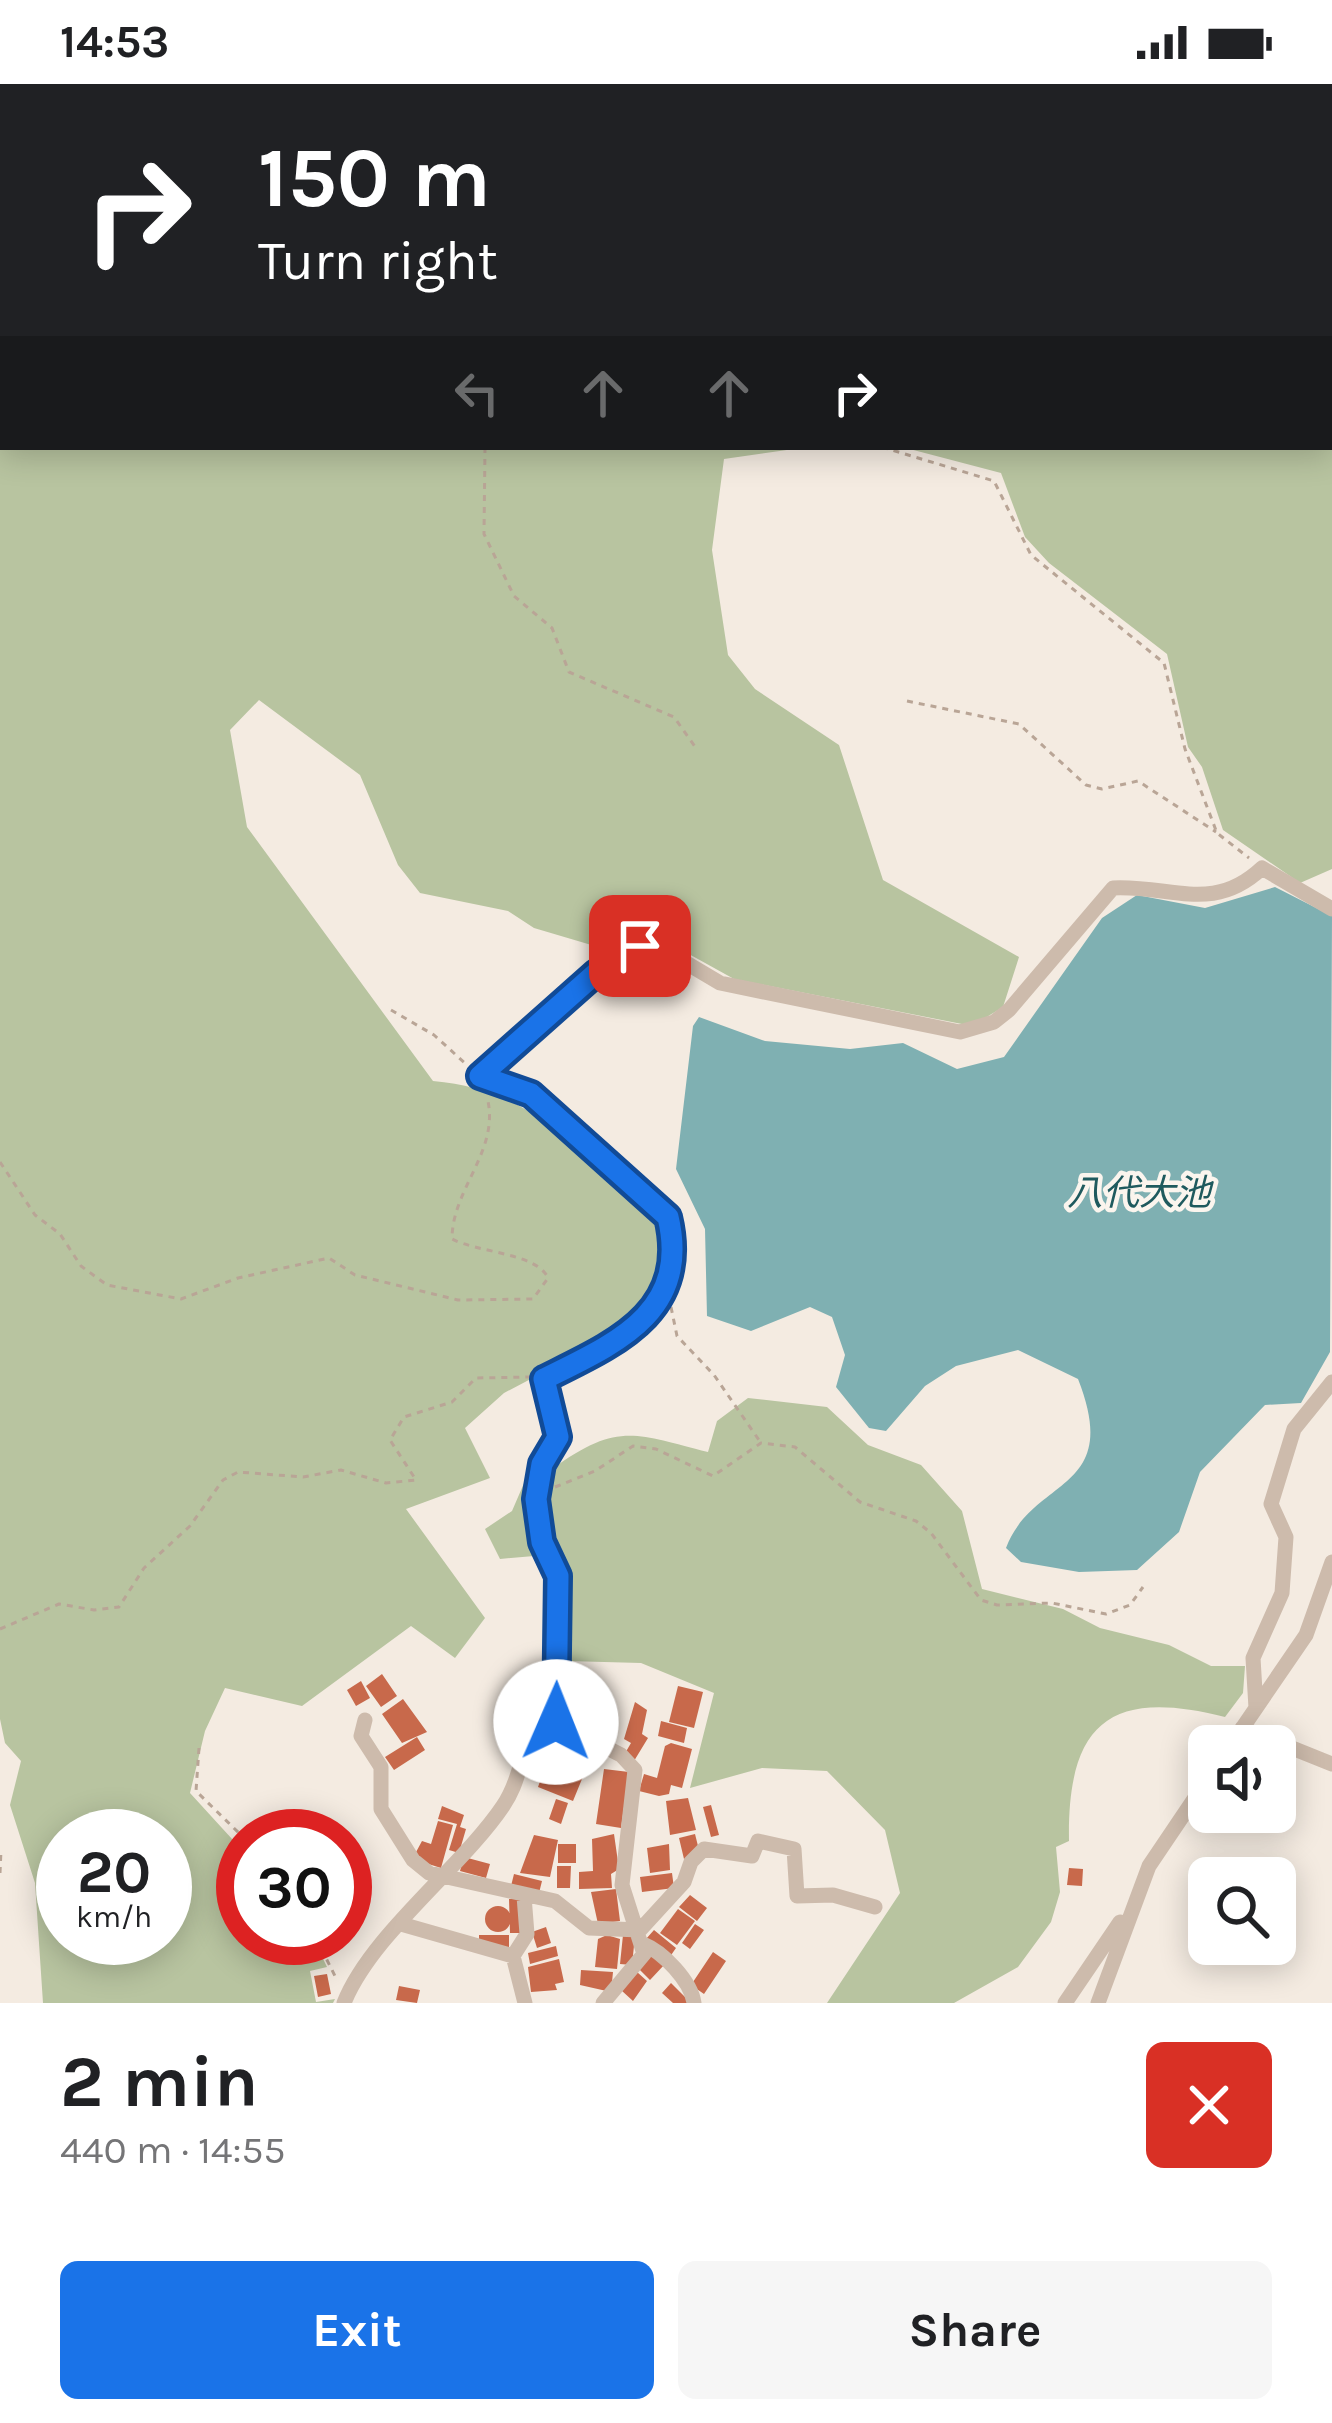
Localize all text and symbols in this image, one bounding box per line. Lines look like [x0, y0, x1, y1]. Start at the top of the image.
text: 14:53 [60, 16, 169, 68]
text: 150 m [258, 129, 491, 227]
icon: right [60, 132, 216, 288]
text: Turn right [258, 229, 498, 293]
icon: left [444, 360, 510, 426]
icon: ahead [570, 360, 636, 426]
icon: ahead [696, 360, 762, 426]
icon: right [822, 360, 888, 426]
pin [589, 895, 691, 997]
icon: arrive [607, 913, 673, 979]
water label: 八代大池 [1067, 1172, 1214, 1214]
position arrow [493, 1659, 619, 1785]
map controls [1188, 1725, 1296, 1965]
button: sound [1188, 1725, 1296, 1833]
speed limit sign: 30 [216, 1809, 372, 1965]
text: 20 [77, 1837, 151, 1907]
button: search [1188, 1857, 1296, 1965]
text: km/h [76, 1899, 152, 1935]
text: 2 min [60, 2040, 259, 2124]
button: close [1146, 2042, 1272, 2168]
text: 440 m · 14:55 [60, 2127, 286, 2173]
button: Exit [60, 2261, 654, 2399]
button: Share [678, 2261, 1272, 2399]

